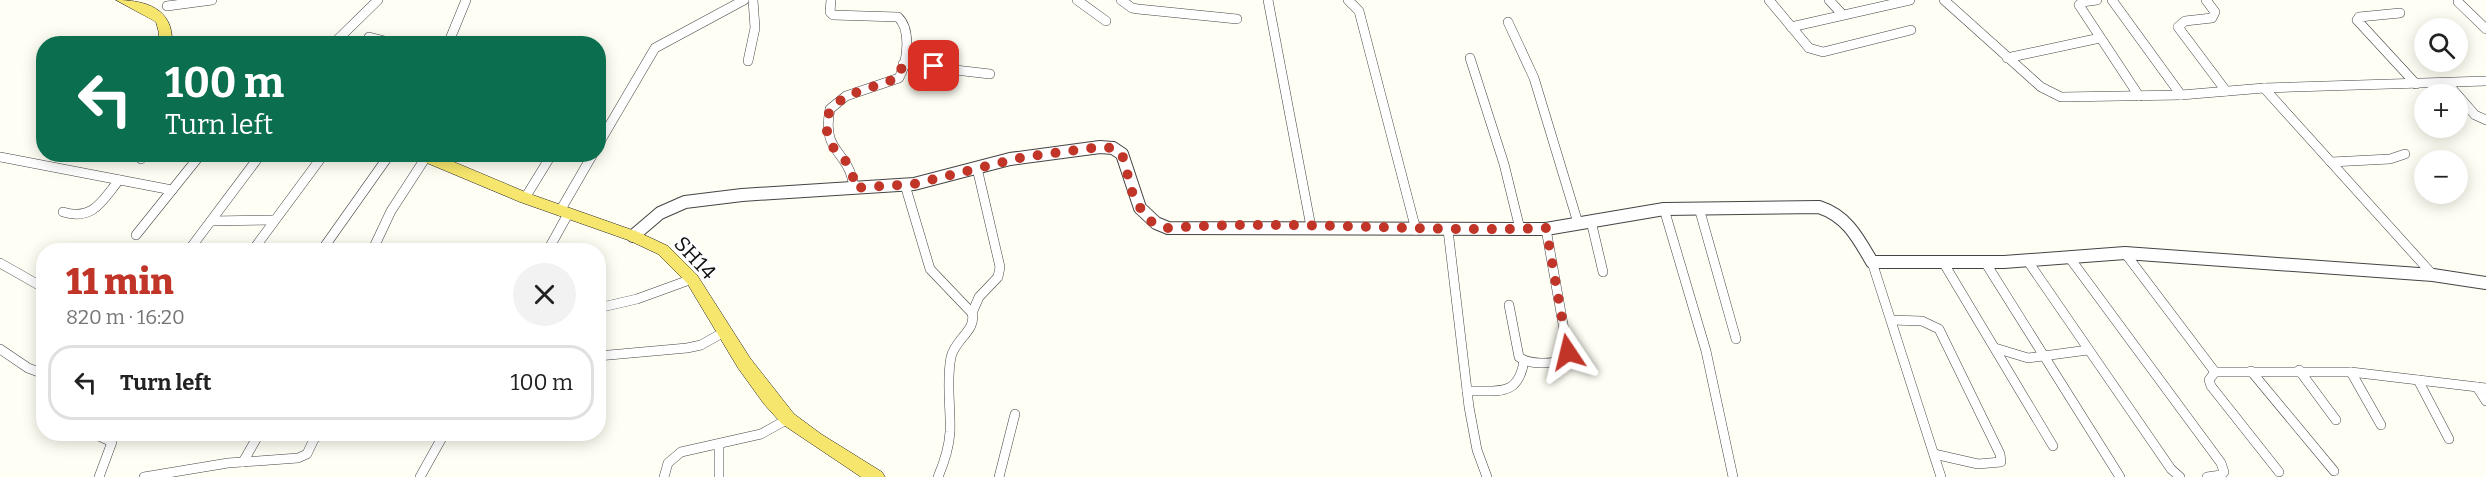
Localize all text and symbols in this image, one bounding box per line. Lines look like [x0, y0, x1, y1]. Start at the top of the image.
map controls [2414, 18, 2468, 204]
button: search [2414, 18, 2468, 72]
pin [908, 40, 959, 91]
icon: arrive [917, 49, 950, 82]
text: 100 m [165, 58, 284, 108]
icon: left [66, 60, 144, 138]
button: + [2414, 84, 2468, 138]
text: Turn left [165, 109, 273, 141]
button: − [2414, 150, 2468, 204]
street label: SH14 [669, 231, 721, 285]
text: 11 min [66, 260, 174, 304]
button: close [513, 263, 576, 326]
text: 820 m · 16:20 [66, 305, 185, 329]
position arrow [1536, 320, 1600, 384]
icon: left [69, 366, 102, 399]
text: Turn left [120, 369, 212, 396]
text: 100 m [510, 369, 573, 396]

